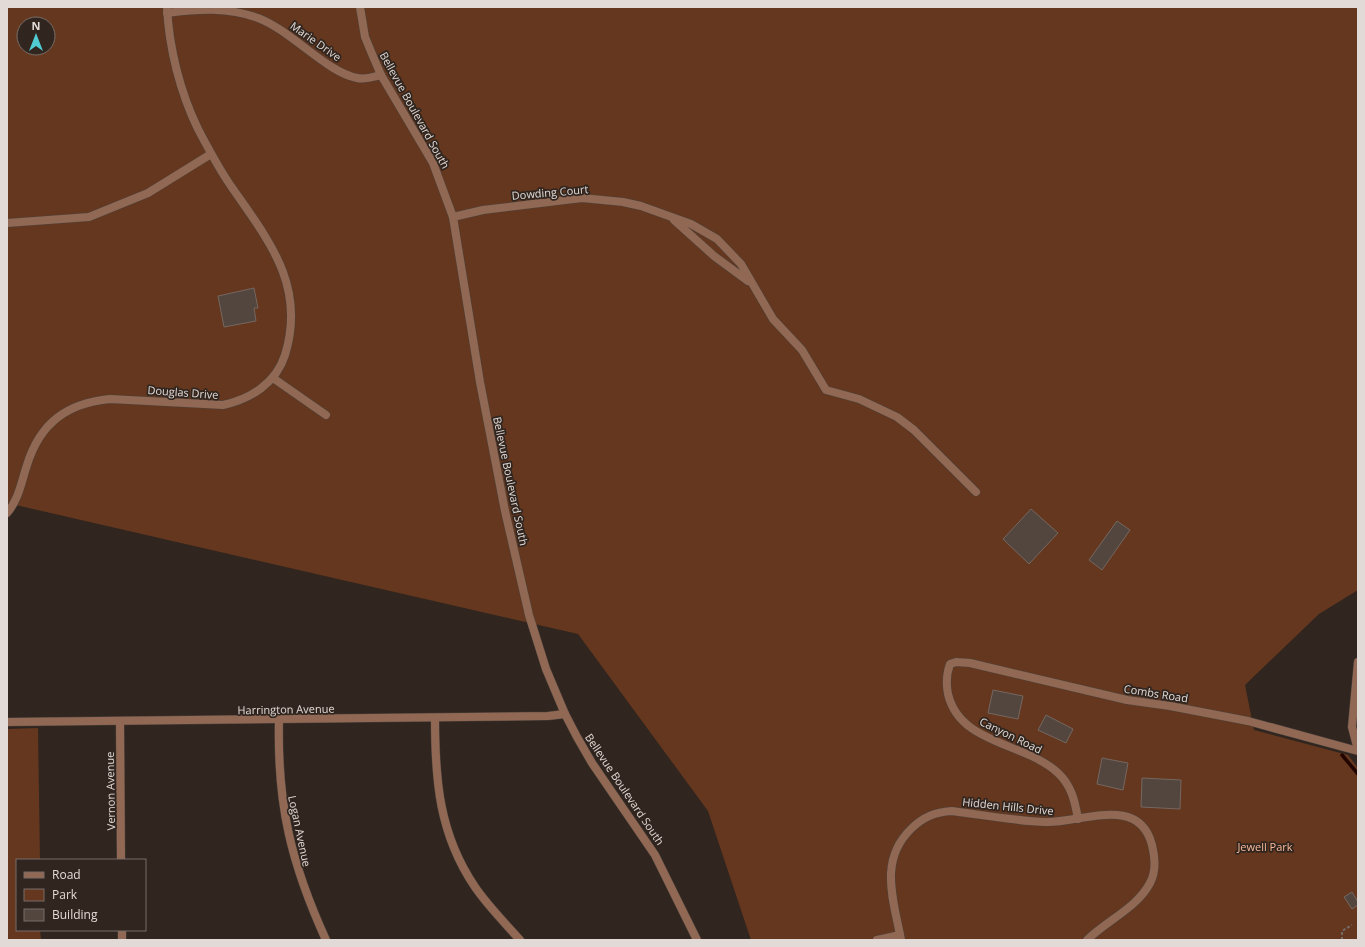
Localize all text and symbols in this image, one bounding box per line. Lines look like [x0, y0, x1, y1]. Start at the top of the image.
north arrow [16, 16, 56, 56]
text: N [32, 18, 40, 33]
street label: Marie Drive [287, 18, 345, 64]
street label: Bellevue Boulevard South [377, 49, 453, 171]
street label: Dowding Court [511, 181, 589, 203]
street label: Douglas Drive [147, 382, 219, 402]
street label: Bellevue Boulevard South [490, 415, 532, 547]
street label: Combs Road [1123, 681, 1189, 705]
street label: Harrington Avenue [237, 701, 335, 717]
street label: Canyon Road [977, 713, 1045, 757]
street label: Bellevue Boulevard South [582, 730, 668, 848]
street label: Vernon Avenue [102, 752, 118, 830]
street label: Logan Avenue [285, 794, 315, 868]
street label: Hidden Hills Drive [962, 794, 1054, 818]
park label: Jewell Park [1236, 839, 1293, 854]
legend [16, 859, 146, 931]
text: Road [52, 866, 81, 883]
text: Park [52, 886, 78, 903]
text: Building [52, 906, 98, 923]

